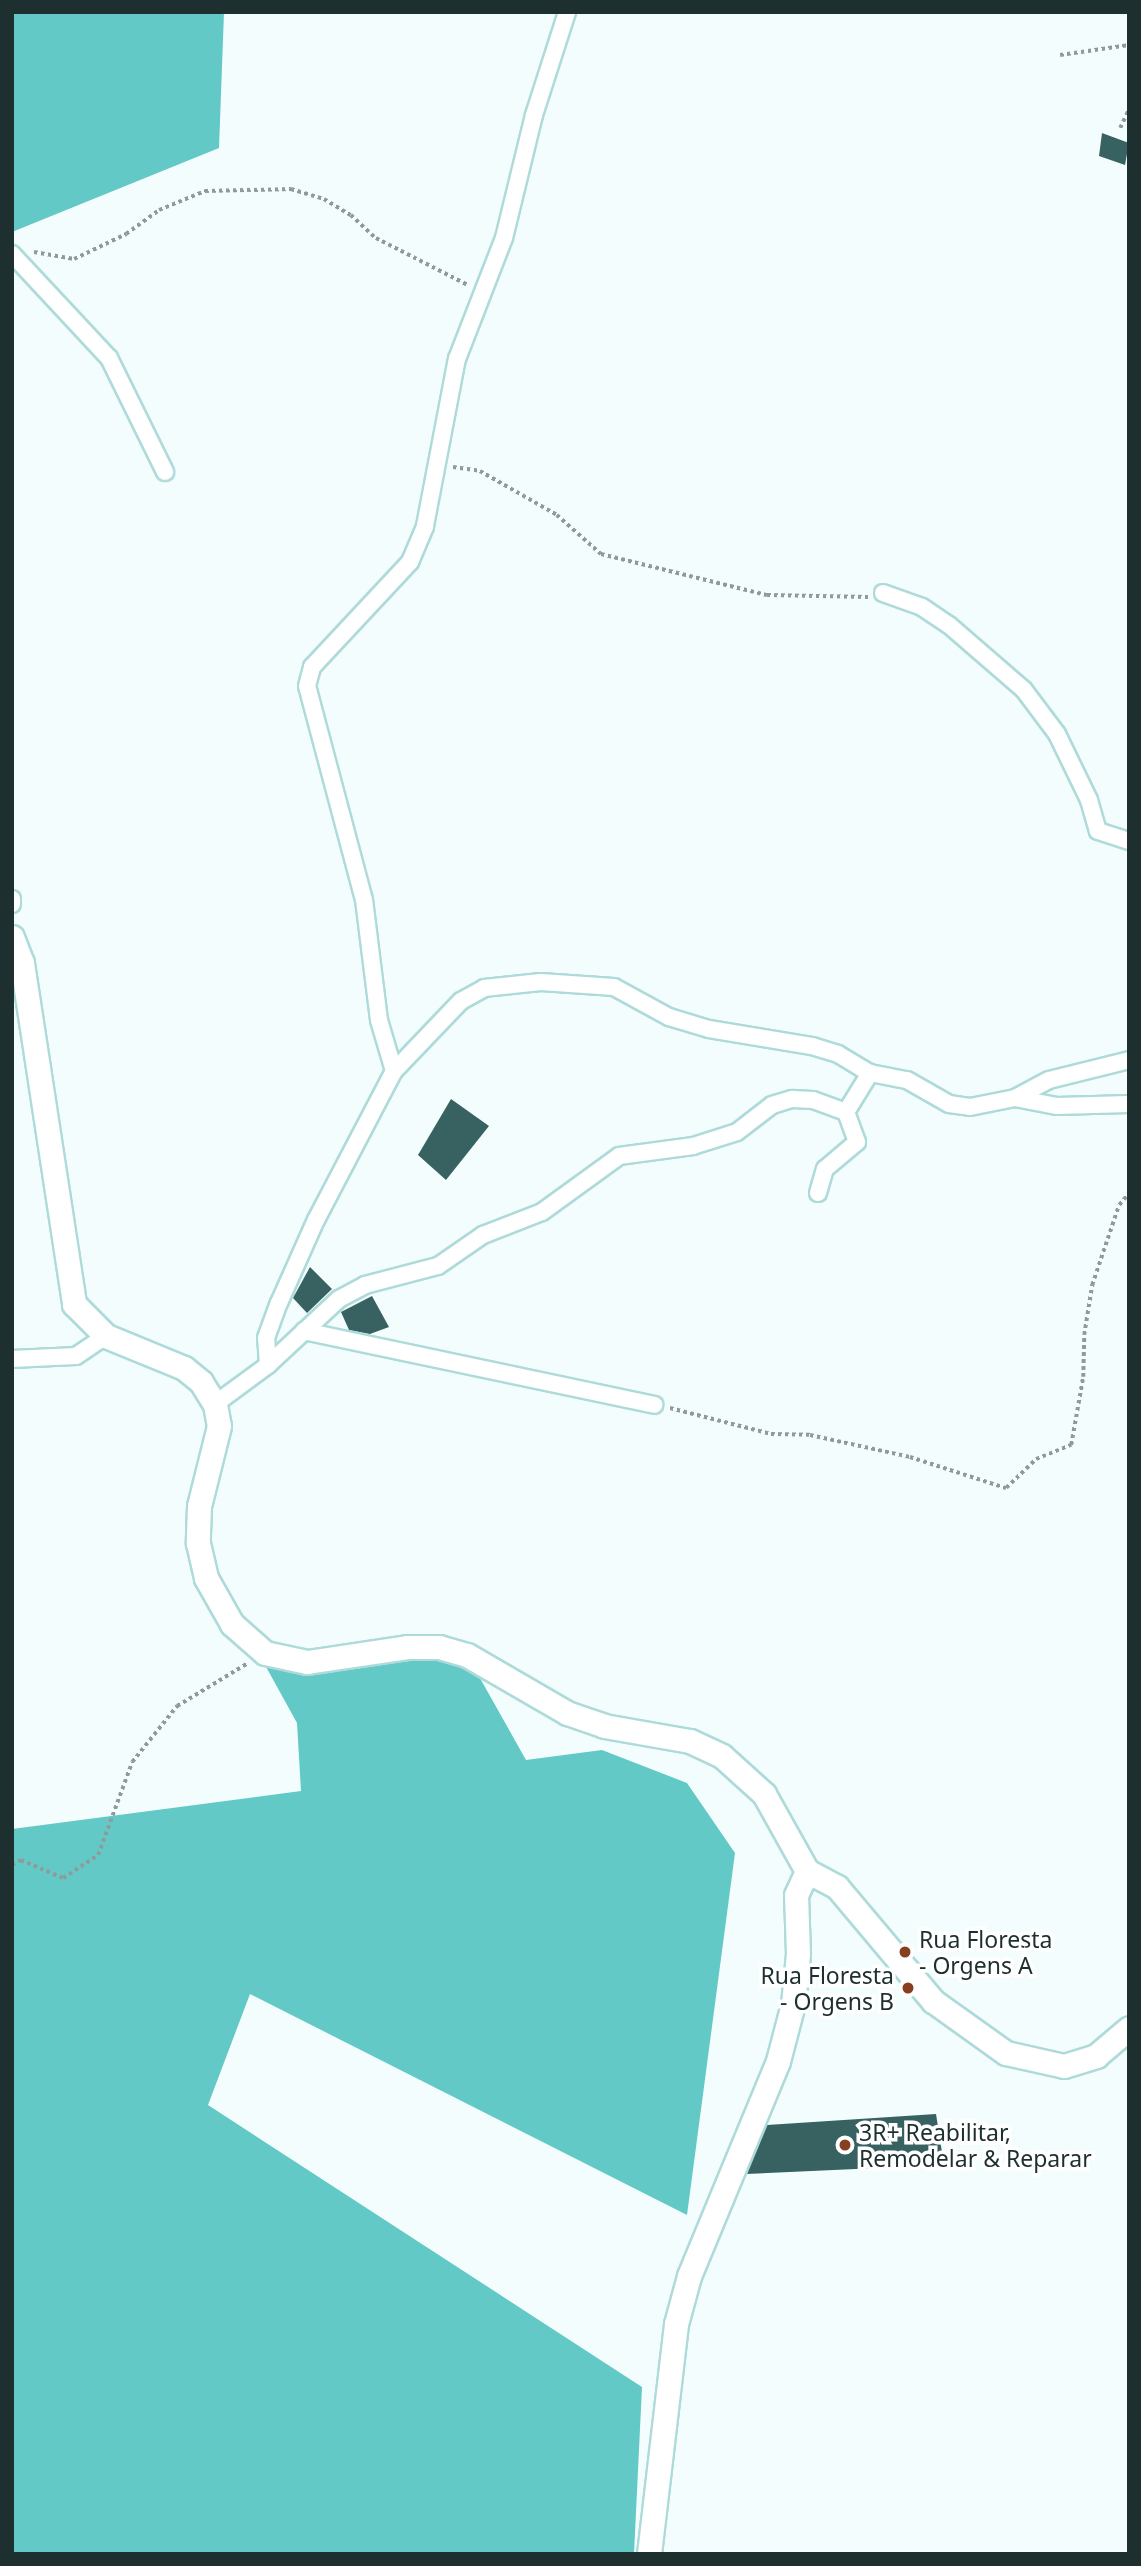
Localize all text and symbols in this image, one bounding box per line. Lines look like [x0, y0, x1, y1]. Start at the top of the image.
place label: Rua Floresta - Orgens A [919, 1925, 1052, 1979]
marker: Rua Floresta - Orgens A [897, 1944, 913, 1960]
place label: Rua Floresta - Orgens B [761, 1961, 894, 2015]
marker: Rua Floresta - Orgens B [900, 1980, 916, 1996]
place label: 3R+ Reabilitar, Remodelar & Reparar [859, 2118, 1092, 2172]
marker: 3R+ Reabilitar, Remodelar & Reparar [837, 2137, 853, 2153]

